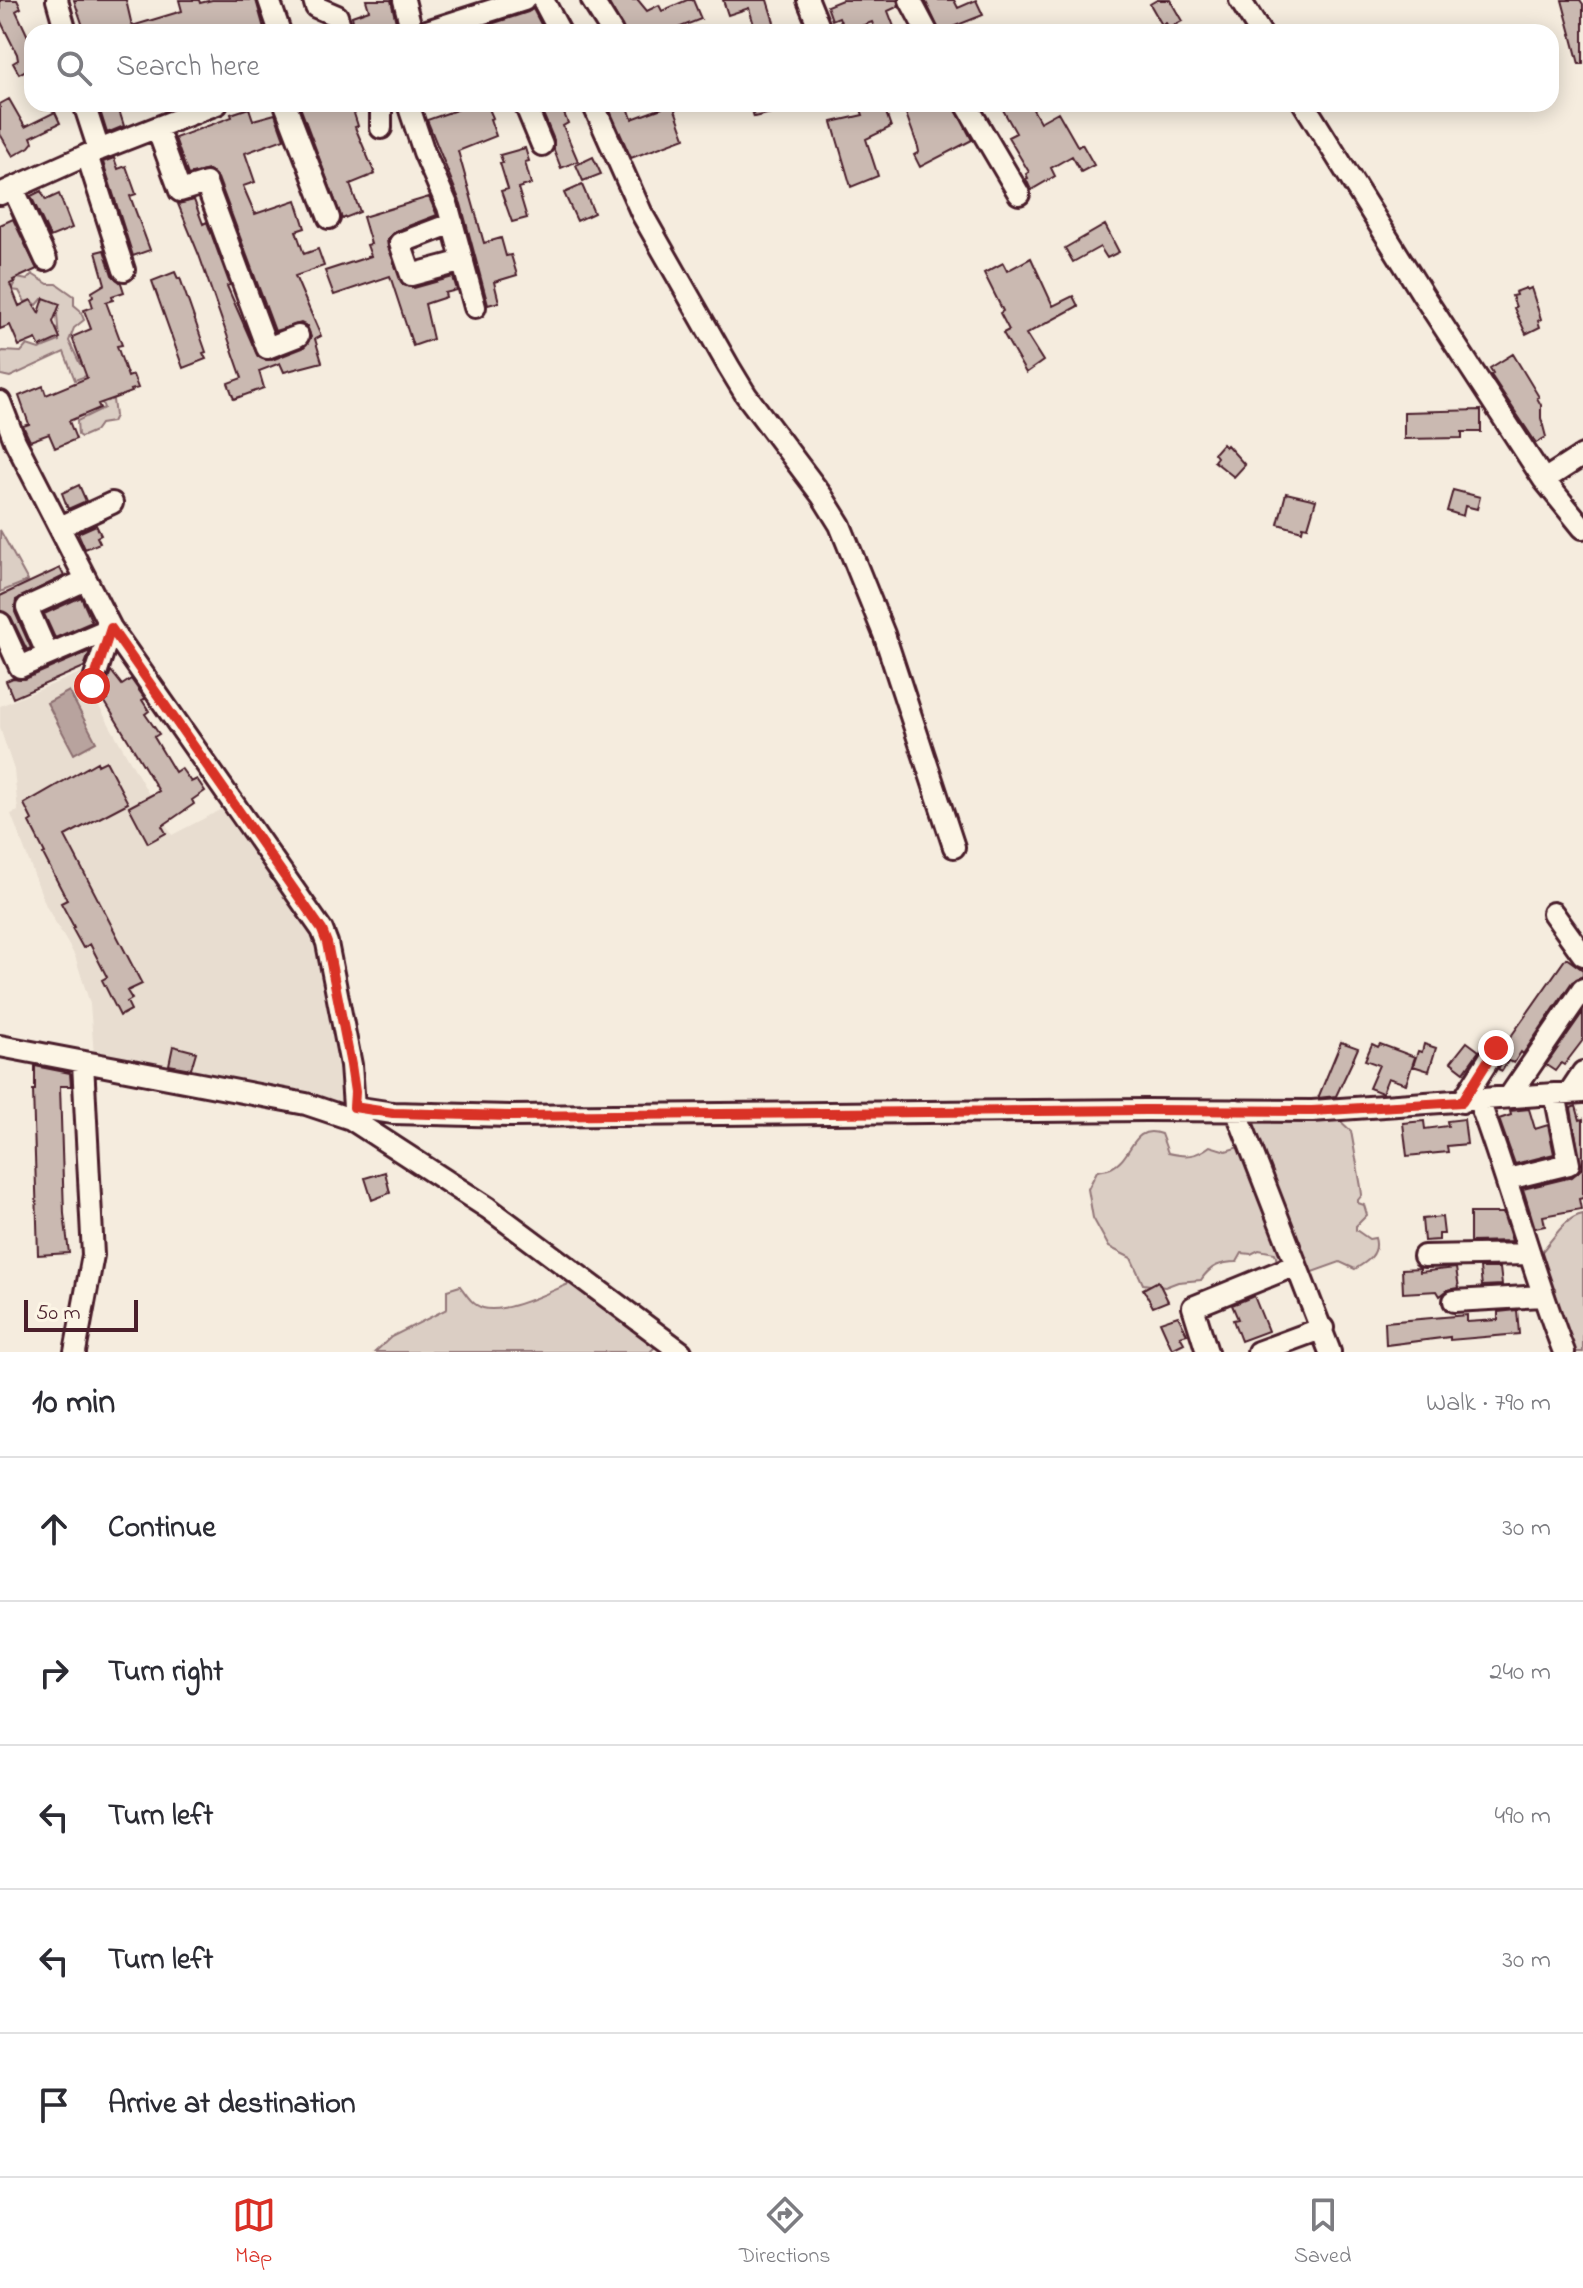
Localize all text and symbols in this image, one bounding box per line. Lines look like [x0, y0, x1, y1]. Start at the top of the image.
search box [24, 24, 1559, 112]
icon: search [52, 46, 96, 90]
text: Search here [116, 46, 260, 90]
route start [74, 668, 110, 704]
route end [1478, 1030, 1514, 1066]
scale bar [24, 1296, 138, 1332]
text: 50 m [36, 1298, 81, 1330]
text: 10 min [32, 1379, 115, 1429]
text: Walk · 790 m [1426, 1385, 1551, 1423]
icon: ahead [32, 1507, 76, 1551]
text: Continue [108, 1507, 216, 1551]
text: 30 m [1502, 1510, 1551, 1548]
icon: right [32, 1651, 76, 1695]
text: Turn right [108, 1651, 223, 1695]
text: 240 m [1489, 1654, 1551, 1692]
icon: left [32, 1795, 76, 1839]
text: Turn left [108, 1795, 213, 1839]
text: 490 m [1495, 1798, 1551, 1836]
icon: left [32, 1939, 76, 1983]
text: Turn left [108, 1939, 213, 1983]
text: 30 m [1502, 1942, 1551, 1980]
icon: arrive [32, 2083, 76, 2127]
text: Arrive at destination [108, 2083, 356, 2127]
tab: Map [232, 2193, 276, 2273]
tab: Directions [739, 2193, 831, 2273]
tab: Saved [1294, 2193, 1351, 2273]

